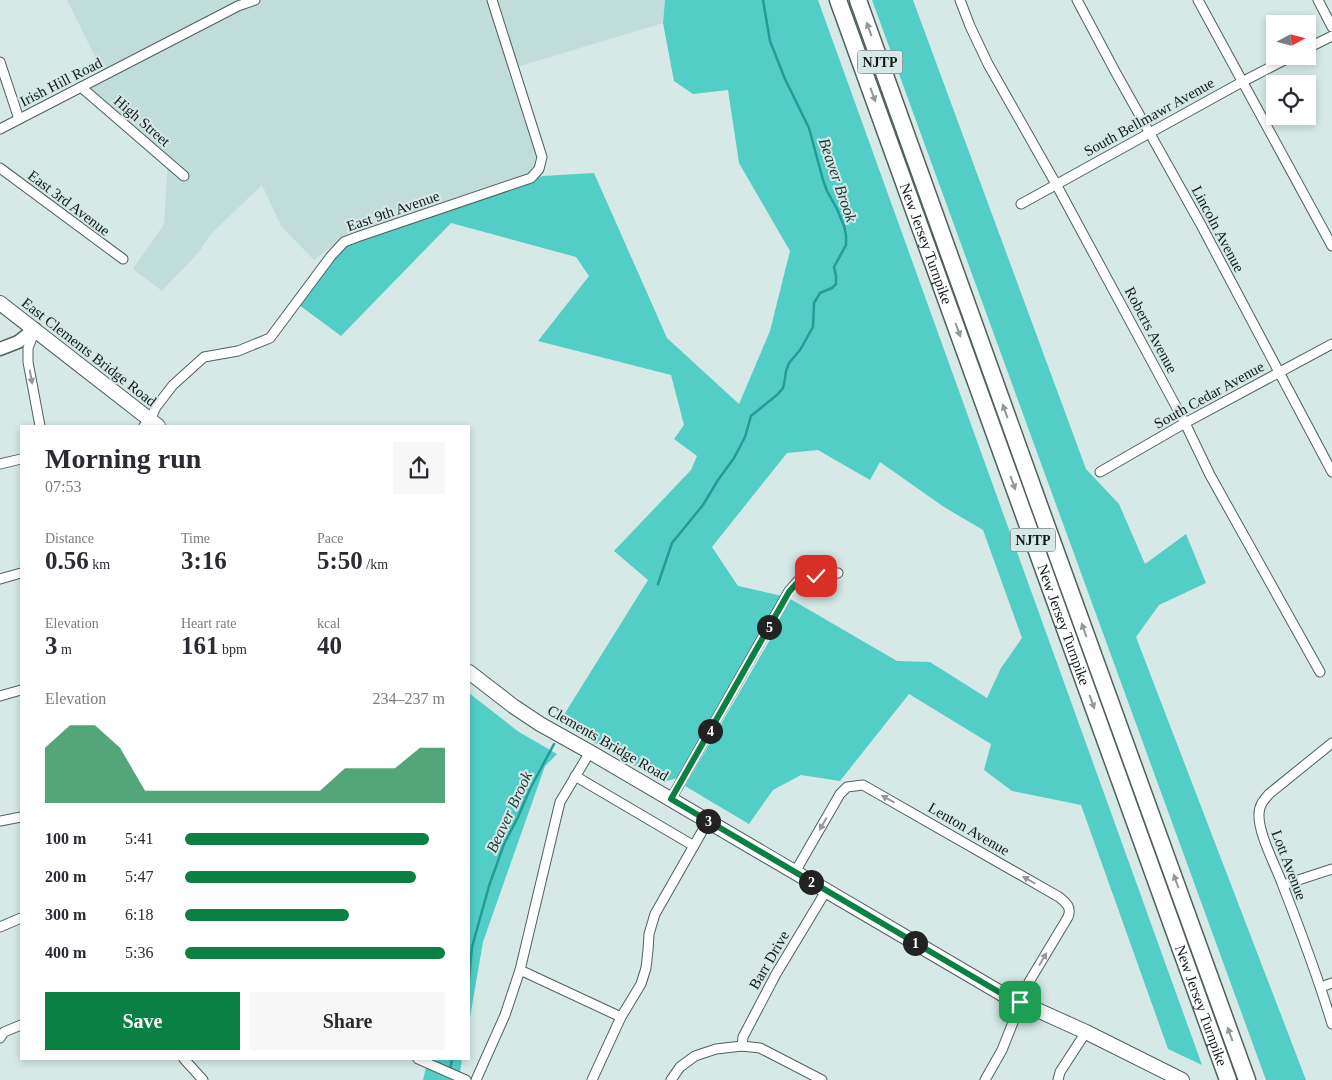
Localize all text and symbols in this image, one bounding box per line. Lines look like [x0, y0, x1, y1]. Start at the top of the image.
north arrow [1266, 15, 1316, 65]
map controls [1266, 15, 1316, 125]
one-way arrow [865, 22, 872, 37]
road number: NJTP [858, 51, 902, 74]
street label: Irish Hill Road [17, 54, 105, 110]
street label: South Bellmawr Avenue [1081, 74, 1217, 159]
button: locate [1266, 75, 1316, 125]
one-way arrow [869, 88, 877, 103]
street label: High Street [111, 92, 174, 150]
water label: Beaver Brook [816, 136, 861, 225]
street label: East 3rd Avenue [25, 167, 113, 239]
street label: New Jersey Turnpike [897, 181, 955, 307]
street label: Lincoln Avenue [1189, 183, 1248, 275]
street label: East 9th Avenue [344, 188, 442, 234]
street label: Roberts Avenue [1122, 284, 1181, 376]
street label: East Clements Bridge Road [19, 295, 160, 410]
one-way arrow [955, 323, 962, 338]
street label: South Cedar Avenue [1151, 358, 1267, 432]
one-way arrow [27, 369, 35, 385]
one-way arrow [1001, 403, 1009, 418]
button: share [393, 442, 445, 494]
text: Morning run [45, 443, 201, 474]
one-way arrow [1009, 476, 1017, 491]
text: 07:53 [45, 478, 81, 495]
road number: NJTP [1010, 528, 1056, 552]
text: Distance [45, 531, 94, 546]
text: Time [181, 531, 210, 546]
text: Pace [317, 531, 343, 546]
text: 0.56 [45, 547, 89, 574]
text: 3:16 [181, 547, 227, 574]
text: 5:50 [317, 547, 363, 574]
pin [795, 555, 837, 597]
text: km [89, 557, 110, 572]
text: /km [363, 557, 388, 572]
icon: check [802, 562, 830, 590]
street label: New Jersey Turnpike [1034, 562, 1093, 688]
pin: 5 [756, 614, 782, 640]
text: Elevation [45, 616, 99, 631]
text: Heart rate [181, 616, 237, 631]
text: kcal [317, 616, 340, 631]
text: 5 [766, 620, 773, 635]
one-way arrow [1080, 622, 1088, 637]
text: 3 [45, 632, 58, 659]
text: 161 [181, 632, 219, 659]
text: 40 [317, 632, 342, 659]
text: m [58, 642, 72, 657]
text: bpm [219, 642, 247, 657]
text: Elevation [45, 690, 106, 707]
text: 234–237 m [373, 690, 445, 707]
one-way arrow [1088, 695, 1096, 710]
street label: Clements Bridge Road [545, 702, 672, 784]
pin: 4 [698, 718, 722, 744]
text: 4 [707, 724, 714, 739]
water label: Beaver Brook [483, 768, 536, 855]
one-way arrow [881, 794, 895, 803]
street label: Lenton Avenue [926, 799, 1013, 859]
pin: 3 [696, 808, 720, 834]
text: 3 [705, 814, 712, 829]
one-way arrow [819, 816, 827, 831]
street label: Lott Avenue [1268, 828, 1310, 902]
text: 100 m [45, 830, 86, 847]
text: 5:41 [125, 830, 153, 847]
text: 200 m [45, 868, 86, 885]
text: 5:47 [125, 868, 153, 885]
pin: 2 [798, 870, 824, 894]
one-way arrow [1172, 873, 1180, 888]
text: 2 [808, 875, 815, 890]
one-way arrow [1022, 875, 1035, 884]
text: 300 m [45, 906, 86, 923]
text: 6:18 [125, 906, 153, 923]
street label: Barr Drive [746, 928, 792, 992]
pin: 1 [902, 930, 928, 956]
text: 1 [912, 936, 919, 951]
street label: New Jersey Turnpike [1172, 943, 1230, 1068]
text: 400 m [45, 944, 86, 961]
text: 5:36 [125, 944, 153, 961]
one-way arrow [1038, 953, 1047, 966]
pin [999, 981, 1041, 1023]
icon: arrive [1006, 988, 1034, 1016]
button: Save [45, 992, 240, 1050]
button: Share [250, 992, 445, 1050]
one-way arrow [1226, 1026, 1234, 1041]

